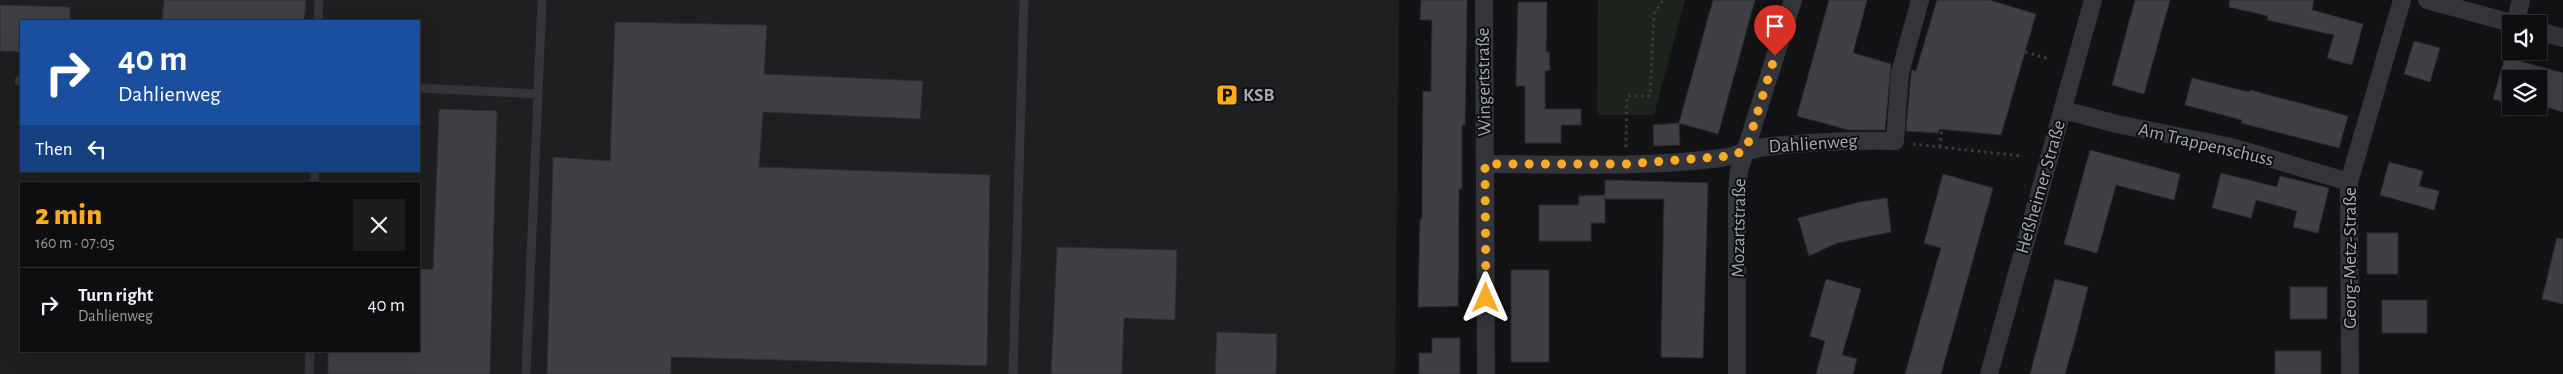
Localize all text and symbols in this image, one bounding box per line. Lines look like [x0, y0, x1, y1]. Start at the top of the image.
pin [1754, 5, 1796, 56]
icon: arrive [1761, 12, 1789, 40]
map controls [2502, 15, 2547, 115]
button: sound [2502, 15, 2547, 60]
street label: Wingertstraße [1474, 27, 1494, 137]
icon: right [35, 40, 100, 105]
text: 40 m [118, 42, 187, 77]
button: layers [2502, 70, 2547, 115]
text: Dahlienweg [118, 83, 221, 105]
parking icon: KSB [1215, 83, 1239, 107]
place label: KSB [1243, 86, 1275, 105]
street label: Heßheimer Straße [2013, 118, 2069, 256]
street label: Am Trappenschuss [2137, 120, 2275, 170]
street label: Dahlienweg [1768, 131, 1859, 157]
icon: left [83, 135, 111, 163]
text: Then [35, 140, 73, 159]
street label: Mozartstraße [1729, 178, 1749, 278]
street label: Georg-Metz-Straße [2341, 187, 2360, 329]
button: close [353, 199, 405, 251]
text: 2 min [35, 200, 102, 230]
text: 160 m · 07:05 [35, 235, 115, 251]
position arrow [1459, 271, 1511, 323]
text: Turn right [78, 286, 153, 305]
icon: right [35, 291, 63, 319]
text: 40 m [367, 296, 405, 315]
text: Dahlienweg [78, 308, 153, 324]

